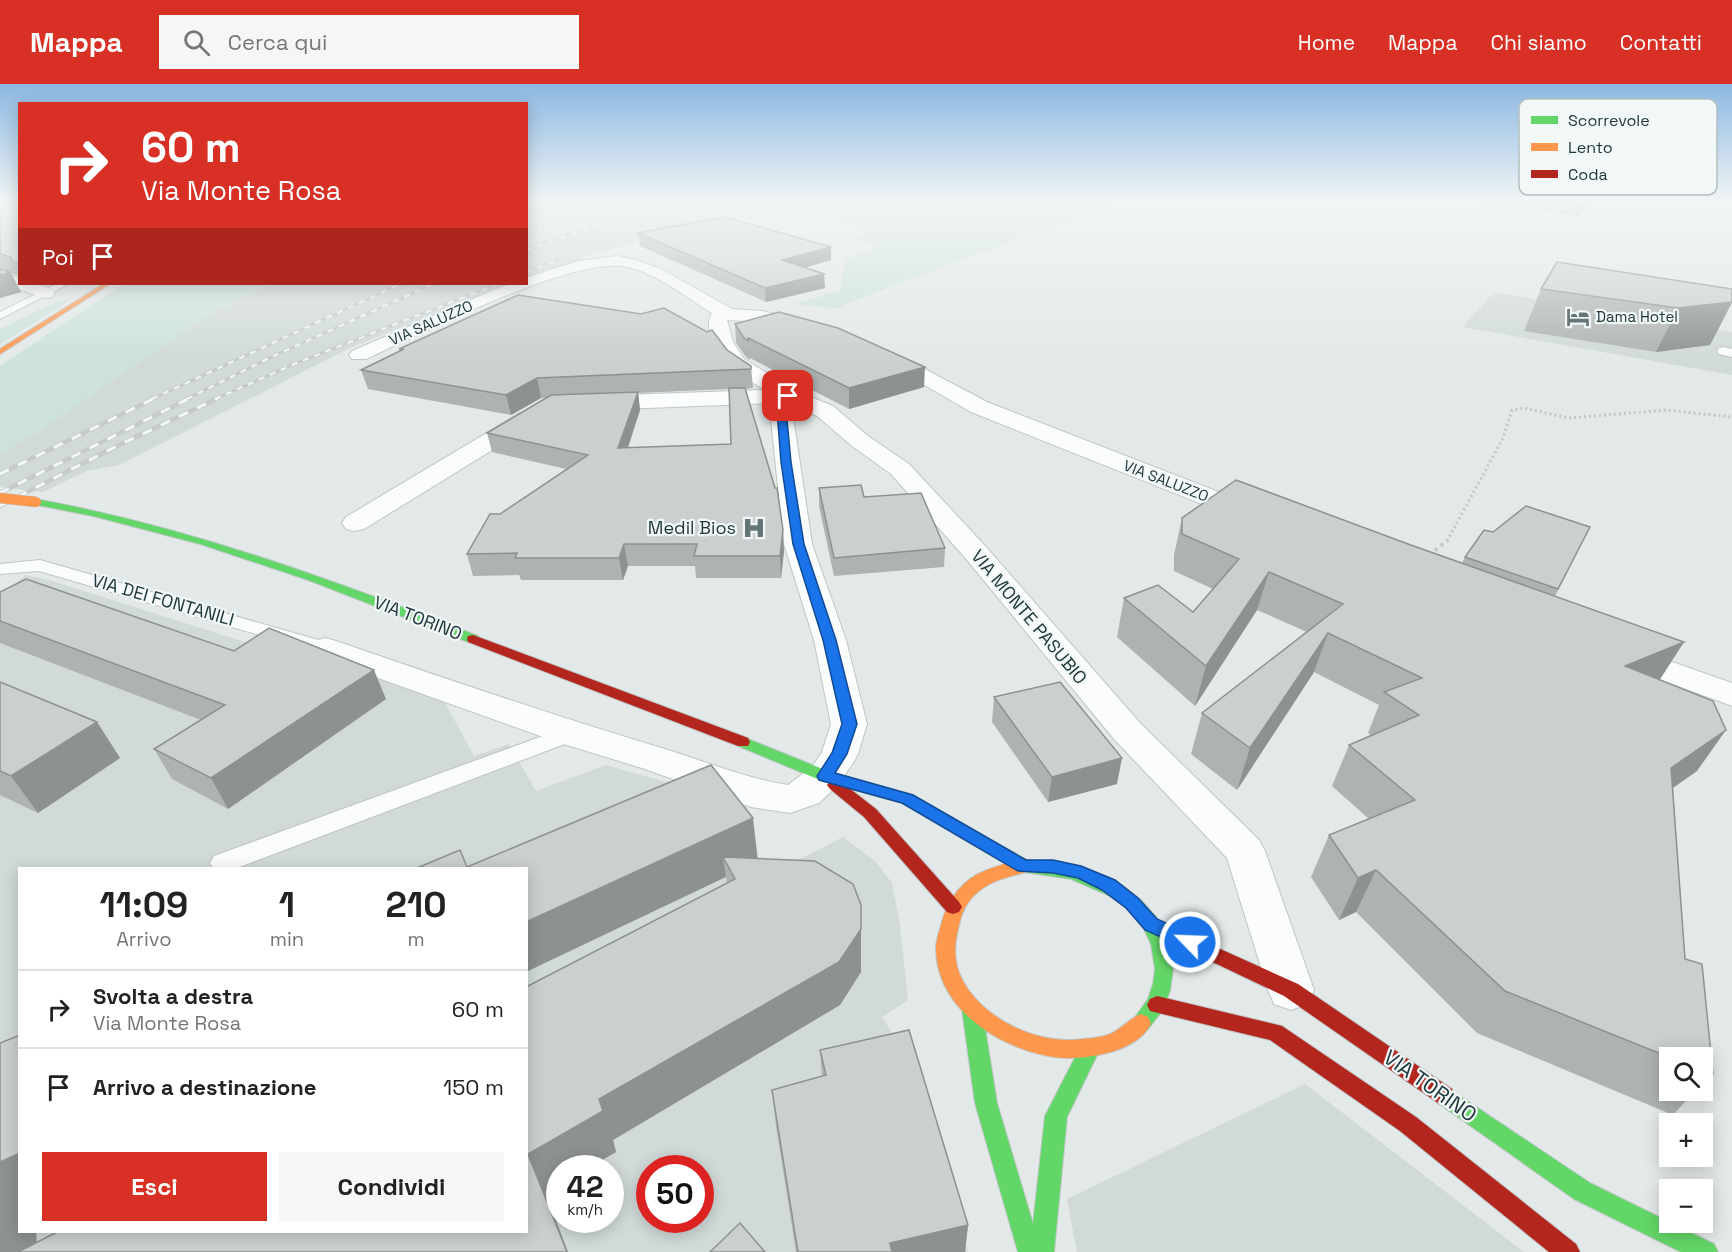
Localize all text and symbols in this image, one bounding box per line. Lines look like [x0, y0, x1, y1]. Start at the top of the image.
search box [159, 15, 579, 69]
text: Mappa [30, 24, 123, 60]
icon: search [180, 26, 213, 59]
text: Cerca qui [228, 28, 327, 56]
text: Home [1298, 29, 1355, 56]
text: Mappa [1388, 29, 1457, 56]
text: Chi siamo [1490, 29, 1587, 56]
text: Contatti [1620, 29, 1702, 56]
legend [1519, 99, 1717, 195]
text: Scorrevole [1568, 110, 1650, 131]
text: 60 m [141, 121, 241, 174]
icon: right [42, 126, 120, 204]
text: Lento [1568, 137, 1613, 158]
text: Coda [1568, 164, 1608, 185]
text: Via Monte Rosa [141, 173, 341, 208]
icon: arrive [86, 240, 119, 273]
text: Poi [42, 243, 74, 271]
street label: VIA SALUZZO [386, 296, 476, 349]
hotel icon: Dama Hotel [1565, 304, 1591, 330]
place label: Dama Hotel [1596, 307, 1678, 326]
pin [762, 370, 813, 421]
icon: arrive [771, 379, 804, 412]
street label: VIA SALUZZO [1121, 456, 1211, 505]
hospital icon: Medil Bios [741, 515, 767, 541]
place label: Medil Bios [648, 516, 736, 539]
street label: VIA MONTE PASUBIO [966, 545, 1092, 689]
street label: VIA DEI FONTANILI [89, 568, 237, 631]
street label: VIA TORINO [371, 590, 466, 645]
text: 11:09 [99, 882, 188, 928]
text: 1 [279, 882, 295, 928]
text: 210 [386, 882, 447, 928]
position arrow [1158, 910, 1222, 974]
text: Arrivo [116, 926, 172, 952]
text: min [270, 926, 304, 952]
text: m [407, 926, 425, 952]
text: Svolta a destra [93, 982, 253, 1010]
icon: right [42, 993, 75, 1026]
text: 60 m [452, 995, 504, 1023]
text: Via Monte Rosa [93, 1010, 241, 1036]
street label: VIA TORINO [1378, 1044, 1482, 1128]
map controls [1659, 1047, 1713, 1233]
button: search [1659, 1047, 1713, 1101]
icon: arrive [42, 1071, 75, 1104]
text: Arrivo a destinazione [93, 1073, 316, 1101]
text: 150 m [443, 1073, 504, 1101]
button: + [1659, 1113, 1713, 1167]
button: Esci [42, 1152, 267, 1221]
button: Condividi [279, 1152, 504, 1221]
speed limit sign: 50 [636, 1155, 714, 1233]
text: 42 [567, 1167, 603, 1206]
button: − [1659, 1179, 1713, 1233]
text: km/h [567, 1200, 603, 1219]

